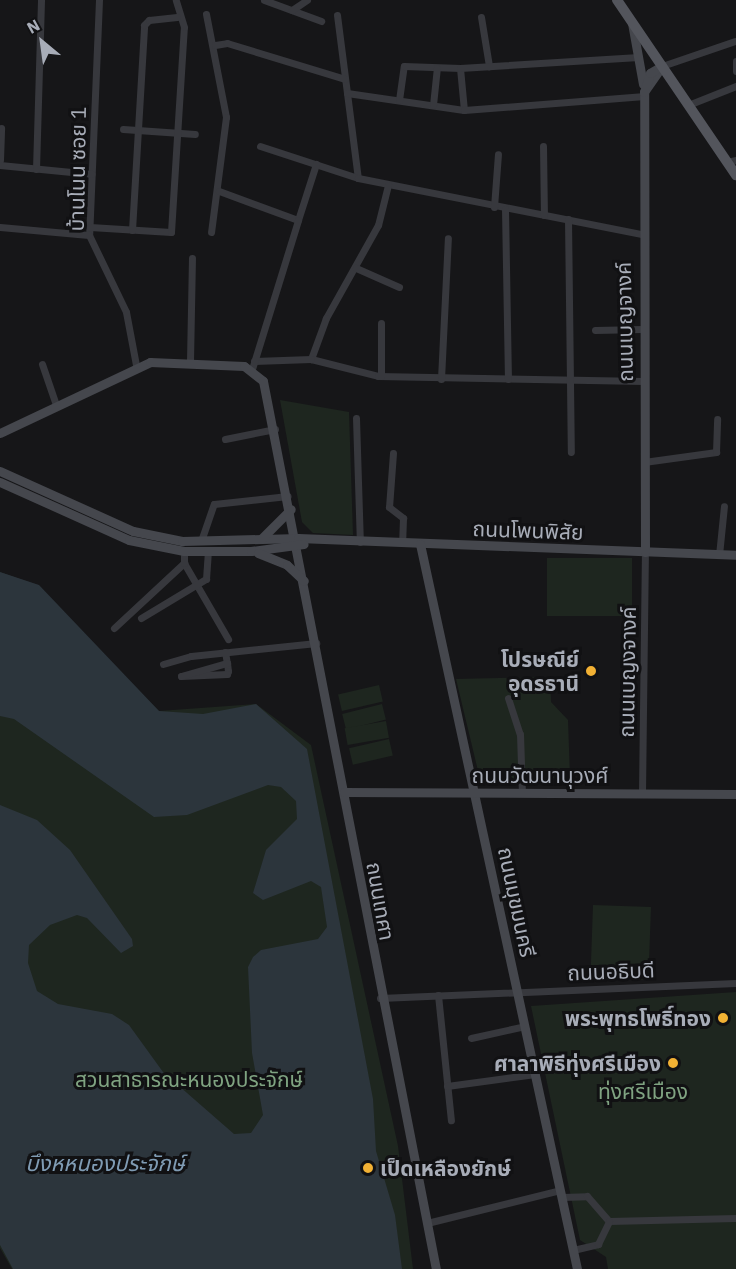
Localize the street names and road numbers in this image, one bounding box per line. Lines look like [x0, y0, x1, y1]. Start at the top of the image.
street label: บ้านโนน ซอย 1 [63, 106, 91, 232]
street label: ถนนเบญจางค์ [610, 262, 638, 382]
street label: ถนนโพนพิสัย [472, 515, 584, 545]
street label: ถนนเบญงจางค์ [613, 606, 641, 738]
street label: ถนนวัฒนานุวงศ์ [472, 762, 608, 788]
street label: ถนนมุขมนครี [493, 845, 541, 959]
street label: ถนนเทศา [362, 860, 400, 942]
street label: ถนนอธิบดี [567, 957, 655, 985]

